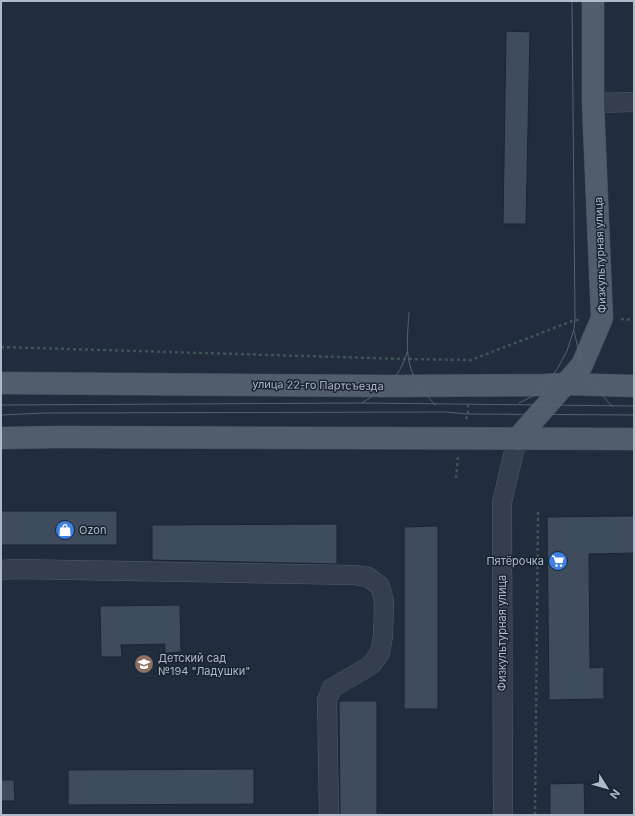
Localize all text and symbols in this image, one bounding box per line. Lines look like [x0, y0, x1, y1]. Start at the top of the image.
street label: Физкультурная улица [591, 197, 609, 313]
street label: улица 22-го Партсъезда [252, 377, 384, 393]
shop icon: Ozon [54, 519, 76, 541]
place label: Ozon [79, 523, 106, 537]
supermarket icon: Пятёрочка [547, 550, 569, 572]
place label: Пятёрочка [486, 554, 544, 568]
street label: Физкультурная улица [495, 575, 509, 691]
place label: Детский сад №194 "Ладушки" [158, 651, 250, 678]
school or university icon: Детский сад №194 "Ладушки" [133, 653, 155, 675]
north arrow [587, 768, 627, 808]
text: N [607, 786, 623, 802]

